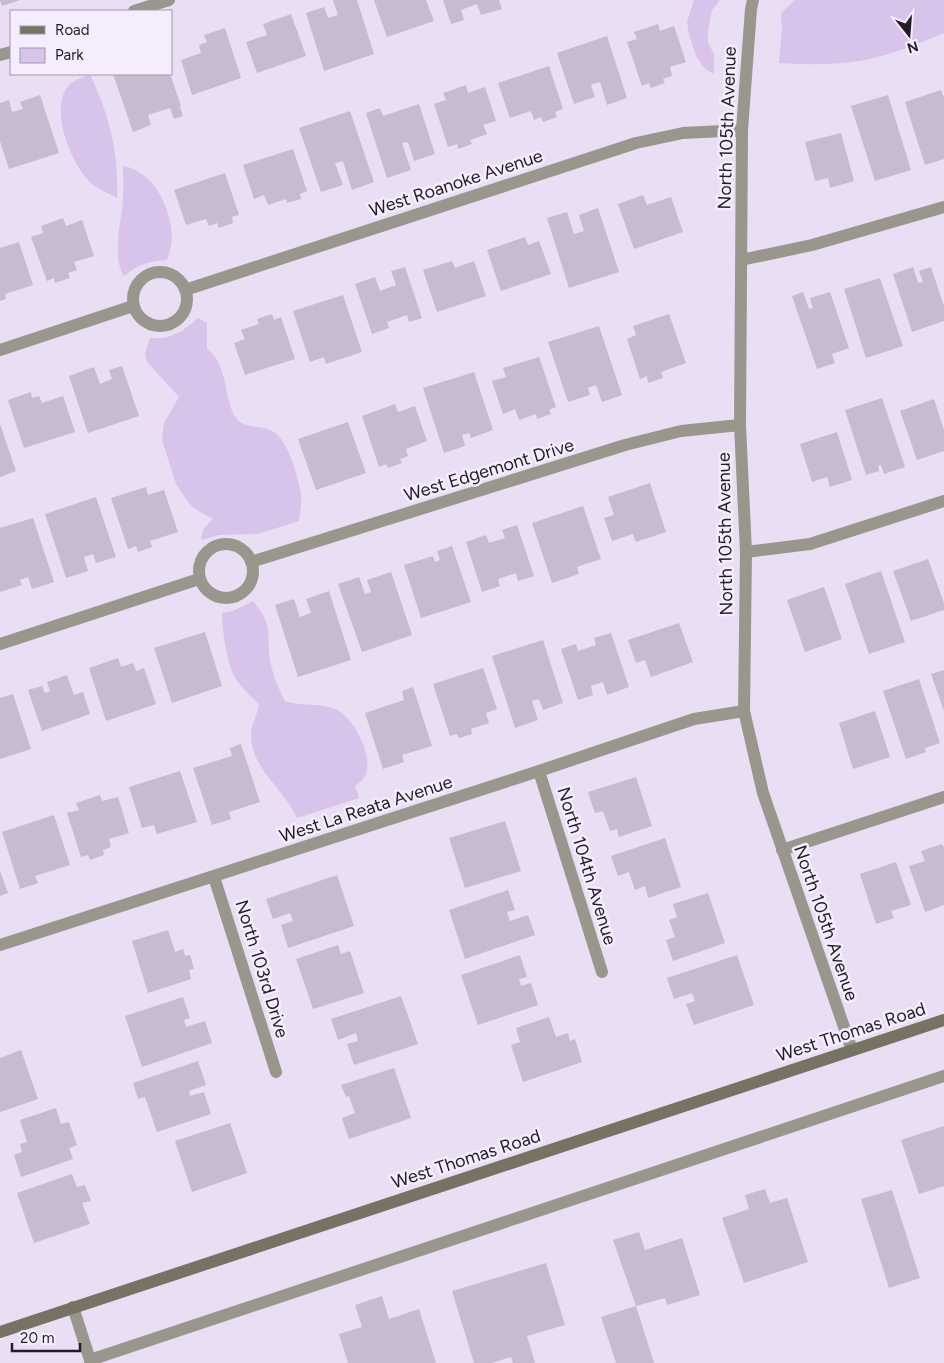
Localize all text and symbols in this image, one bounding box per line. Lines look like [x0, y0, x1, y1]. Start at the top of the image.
legend [10, 10, 172, 75]
north arrow [884, 10, 934, 60]
text: Road [55, 21, 90, 39]
text: N [905, 37, 920, 57]
text: Park [55, 46, 84, 64]
street label: North 105th Avenue [713, 46, 741, 210]
street label: West Roanoke Avenue [366, 145, 546, 221]
street label: West Edgemont Drive [401, 434, 577, 506]
street label: North 105th Avenue [713, 452, 737, 616]
street label: West La Reata Avenue [277, 771, 455, 847]
street label: North 104th Avenue [552, 784, 622, 948]
street label: North 105th Avenue [789, 842, 863, 1004]
street label: North 103rd Drive [231, 897, 294, 1041]
street label: West Thomas Road [774, 998, 928, 1066]
street label: West Thomas Road [389, 1125, 543, 1193]
scale bar [12, 1320, 80, 1352]
text: 20 m [20, 1329, 54, 1347]

